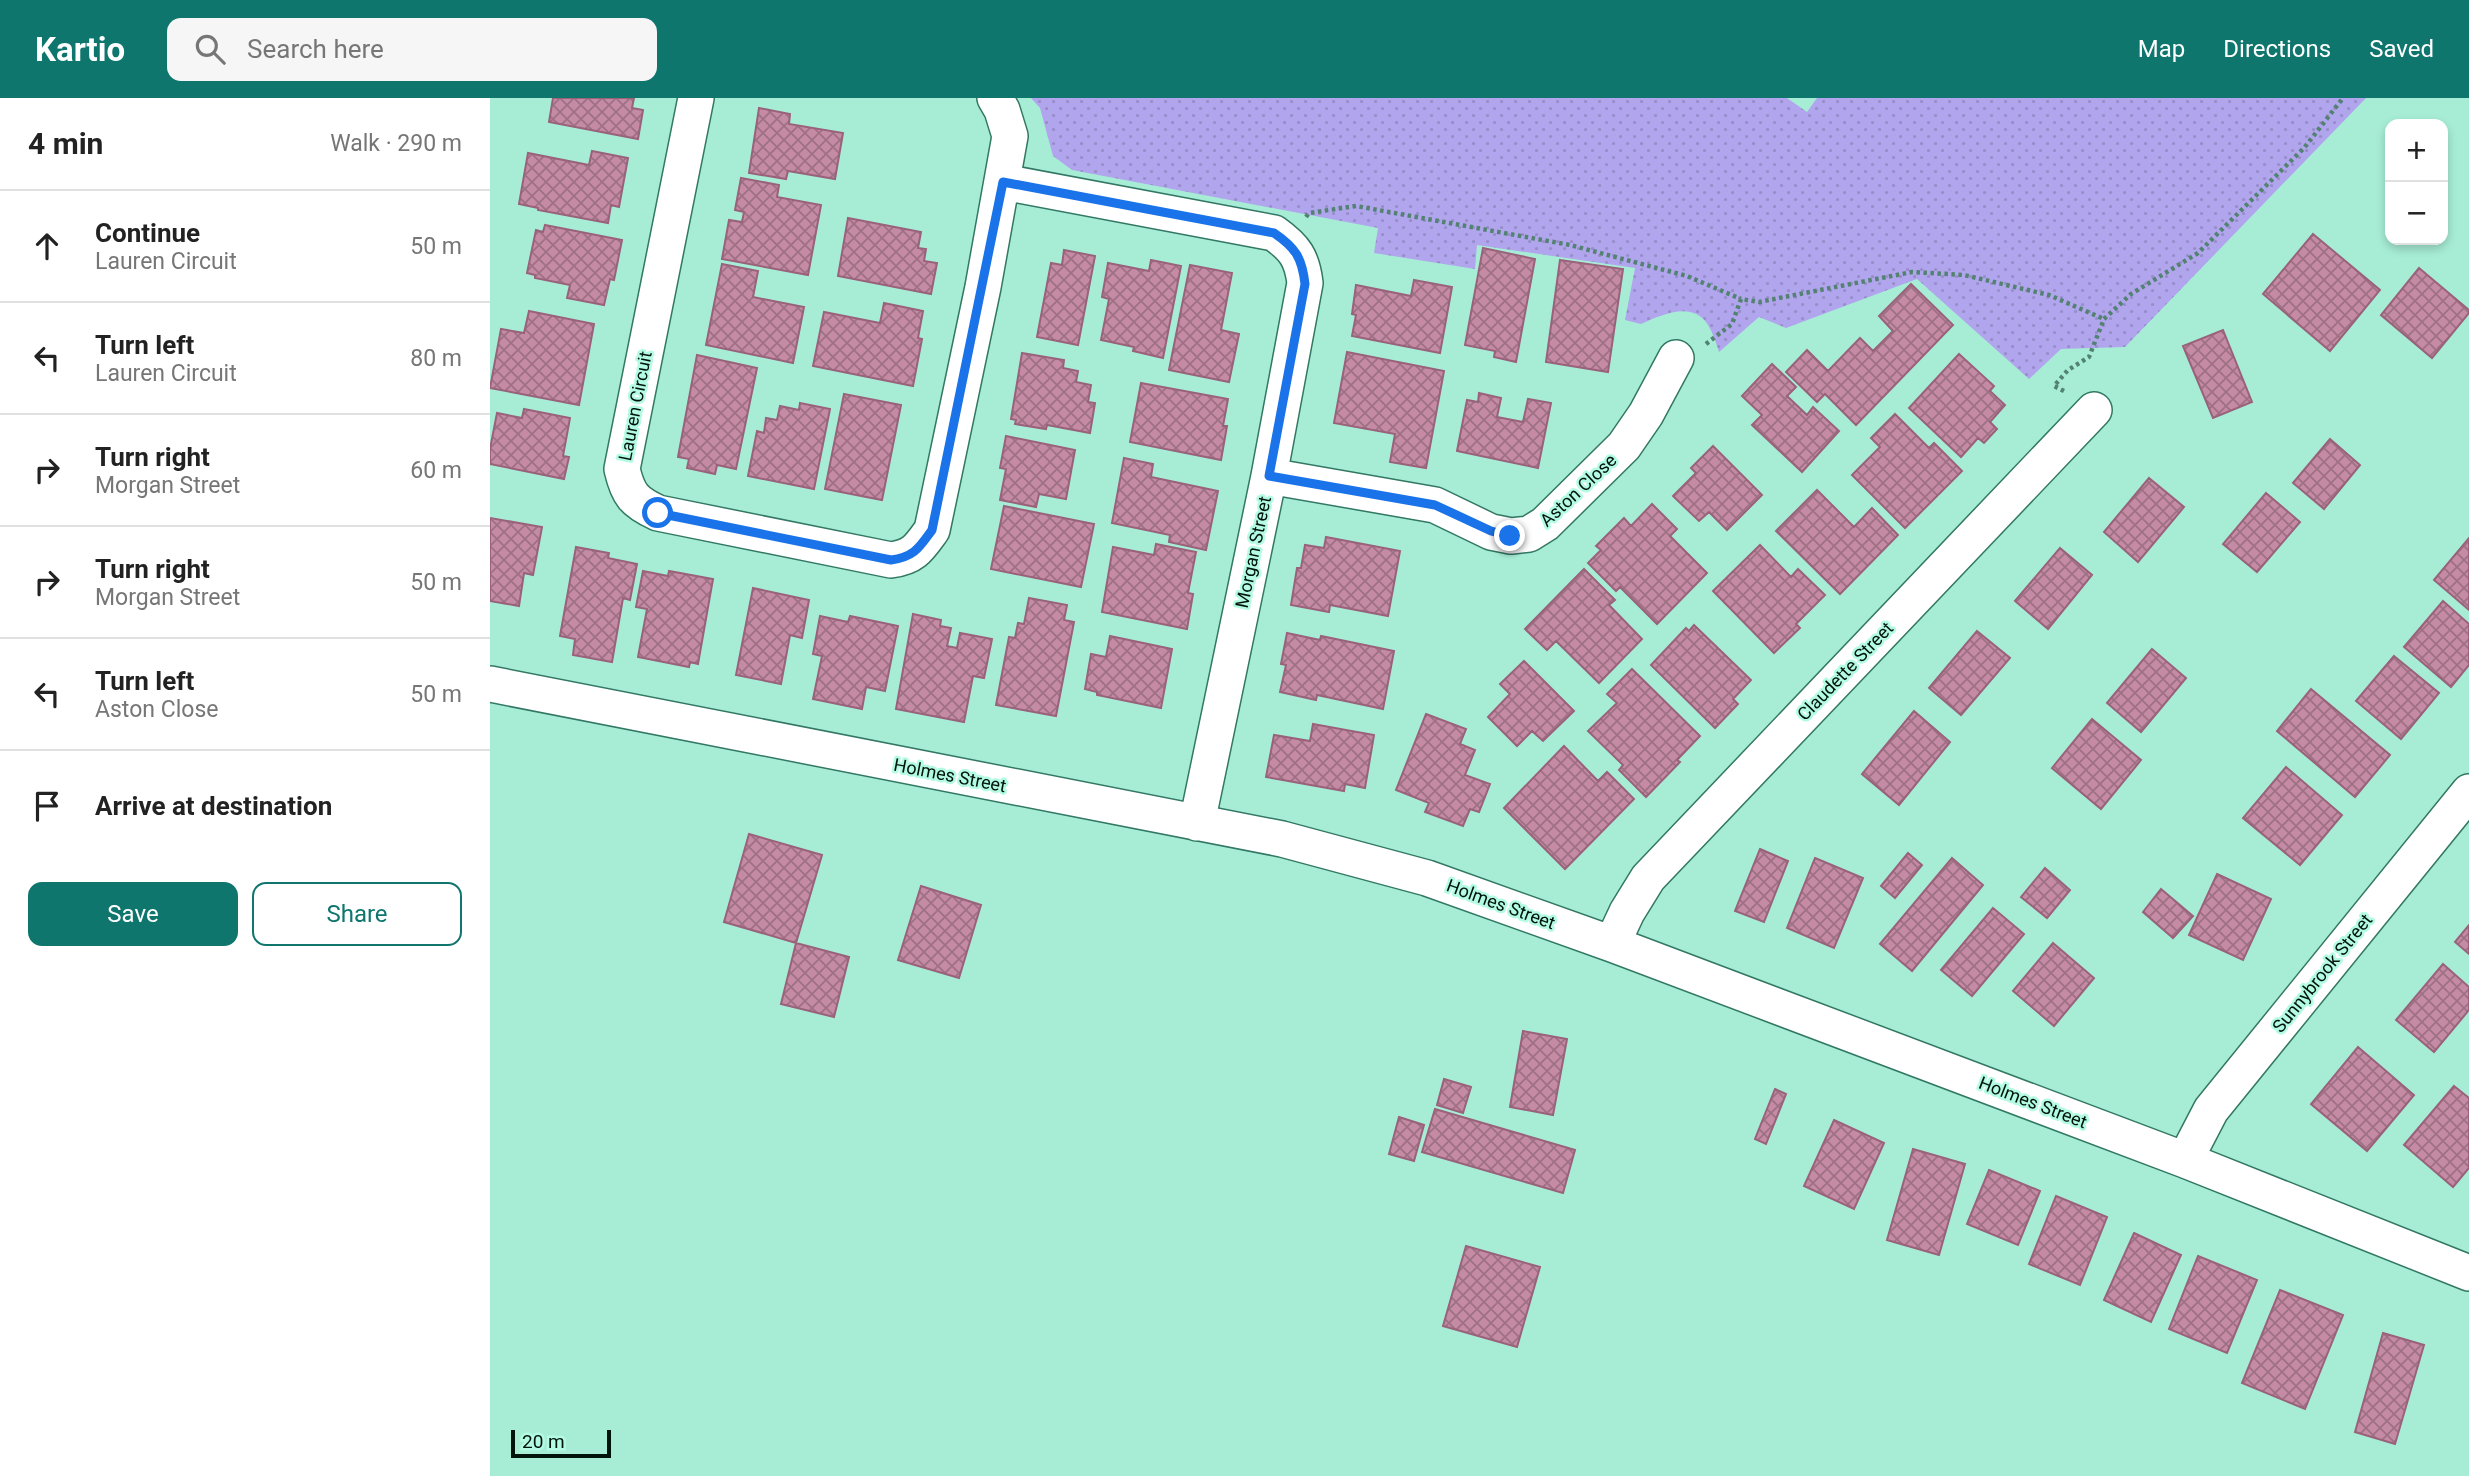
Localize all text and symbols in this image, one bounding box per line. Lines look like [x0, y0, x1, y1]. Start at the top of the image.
search box [167, 18, 657, 81]
text: Kartio [35, 30, 125, 69]
icon: search [191, 30, 229, 68]
text: Search here [247, 34, 384, 64]
text: Map [2138, 35, 2185, 63]
text: Directions [2223, 35, 2331, 63]
text: Saved [2369, 35, 2434, 63]
map controls [2385, 119, 2448, 245]
button: + [2385, 119, 2448, 182]
text: 4 min [28, 126, 103, 161]
text: Walk · 290 m [330, 130, 462, 157]
button: − [2385, 182, 2448, 245]
text: Continue [95, 218, 200, 248]
icon: ahead [28, 227, 66, 265]
text: 50 m [410, 233, 462, 260]
text: Lauren Circuit [95, 248, 237, 275]
text: Turn left [95, 330, 194, 360]
icon: left [28, 339, 66, 377]
text: 80 m [410, 345, 462, 372]
street label: Lauren Circuit [614, 349, 656, 462]
text: Lauren Circuit [95, 360, 237, 387]
text: Turn right [95, 442, 210, 472]
street label: Aston Close [1536, 449, 1620, 531]
icon: right [28, 451, 66, 489]
text: 60 m [410, 457, 462, 484]
text: Morgan Street [95, 472, 240, 499]
street label: Morgan Street [1231, 494, 1275, 610]
route start [642, 497, 673, 528]
route end [1494, 520, 1525, 551]
text: Turn right [95, 554, 210, 584]
icon: right [28, 563, 66, 601]
text: 50 m [410, 569, 462, 596]
text: Morgan Street [95, 584, 240, 611]
street label: Claudette Street [1793, 617, 1897, 725]
text: Turn left [95, 666, 194, 696]
icon: left [28, 675, 66, 713]
text: 50 m [410, 681, 462, 708]
text: Aston Close [95, 696, 218, 723]
street label: Holmes Street [892, 754, 1008, 796]
icon: arrive [28, 787, 66, 825]
text: Arrive at destination [95, 791, 332, 821]
street label: Holmes Street [1444, 875, 1558, 933]
button: Save [28, 882, 238, 946]
button: Share [252, 882, 462, 946]
street label: Sunnybrook Street [2268, 909, 2376, 1037]
street label: Holmes Street [1976, 1072, 2090, 1132]
scale bar [511, 1427, 611, 1459]
text: 20 m [522, 1430, 565, 1453]

